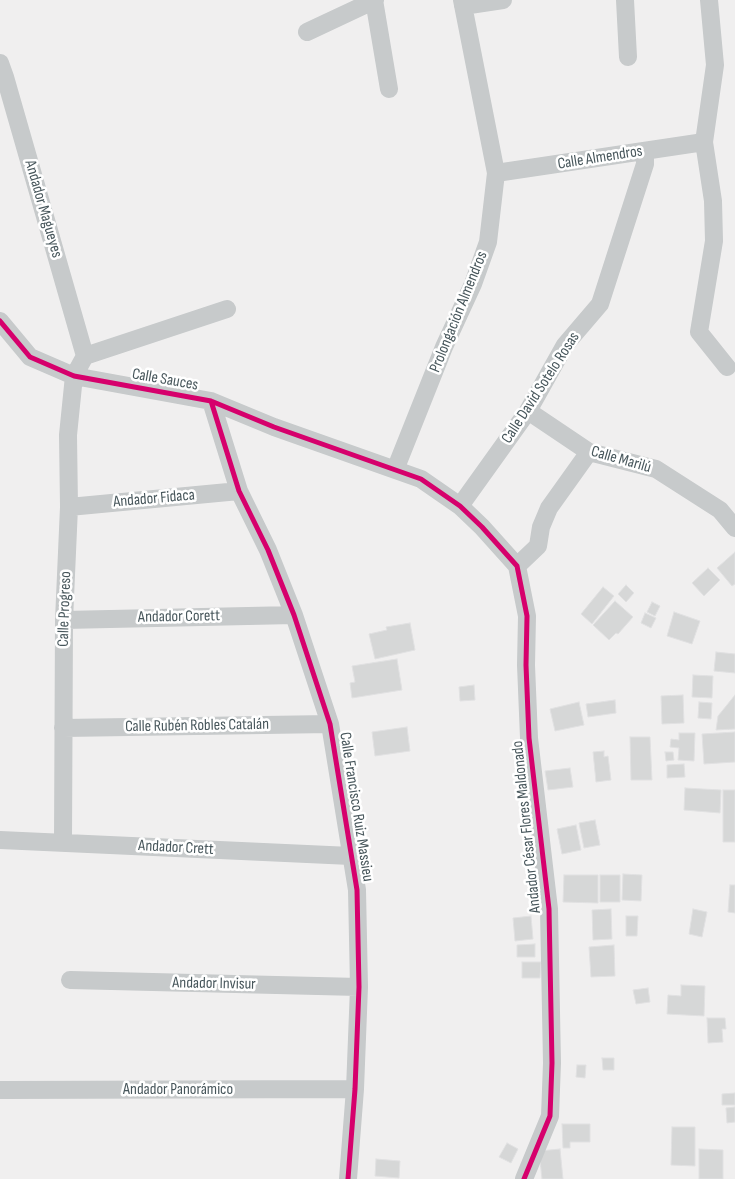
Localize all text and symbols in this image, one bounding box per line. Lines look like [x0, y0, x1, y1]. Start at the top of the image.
street label: Calle Almendros [556, 142, 644, 174]
street label: Andador Magueyes [20, 158, 66, 260]
street label: Prolongación Almendros [426, 249, 492, 375]
street label: Calle David Sotelo Rosas [498, 329, 584, 447]
street label: Calle Sauces [130, 365, 200, 395]
street label: Calle Marilú [589, 442, 653, 478]
street label: Andador Fidaca [112, 486, 196, 512]
street label: Calle Progreso [54, 571, 76, 647]
street label: Andador Corett [138, 607, 220, 627]
street label: Calle Rubén Robles Catalán [125, 715, 269, 737]
street label: Calle Francisco Ruiz Massieu [335, 731, 377, 883]
street label: Andador César Flores Maldonado [508, 740, 546, 914]
street label: Andador Crett [138, 836, 214, 860]
street label: Andador Invisur [172, 974, 256, 994]
street label: Andador Panorámico [123, 1080, 233, 1100]

